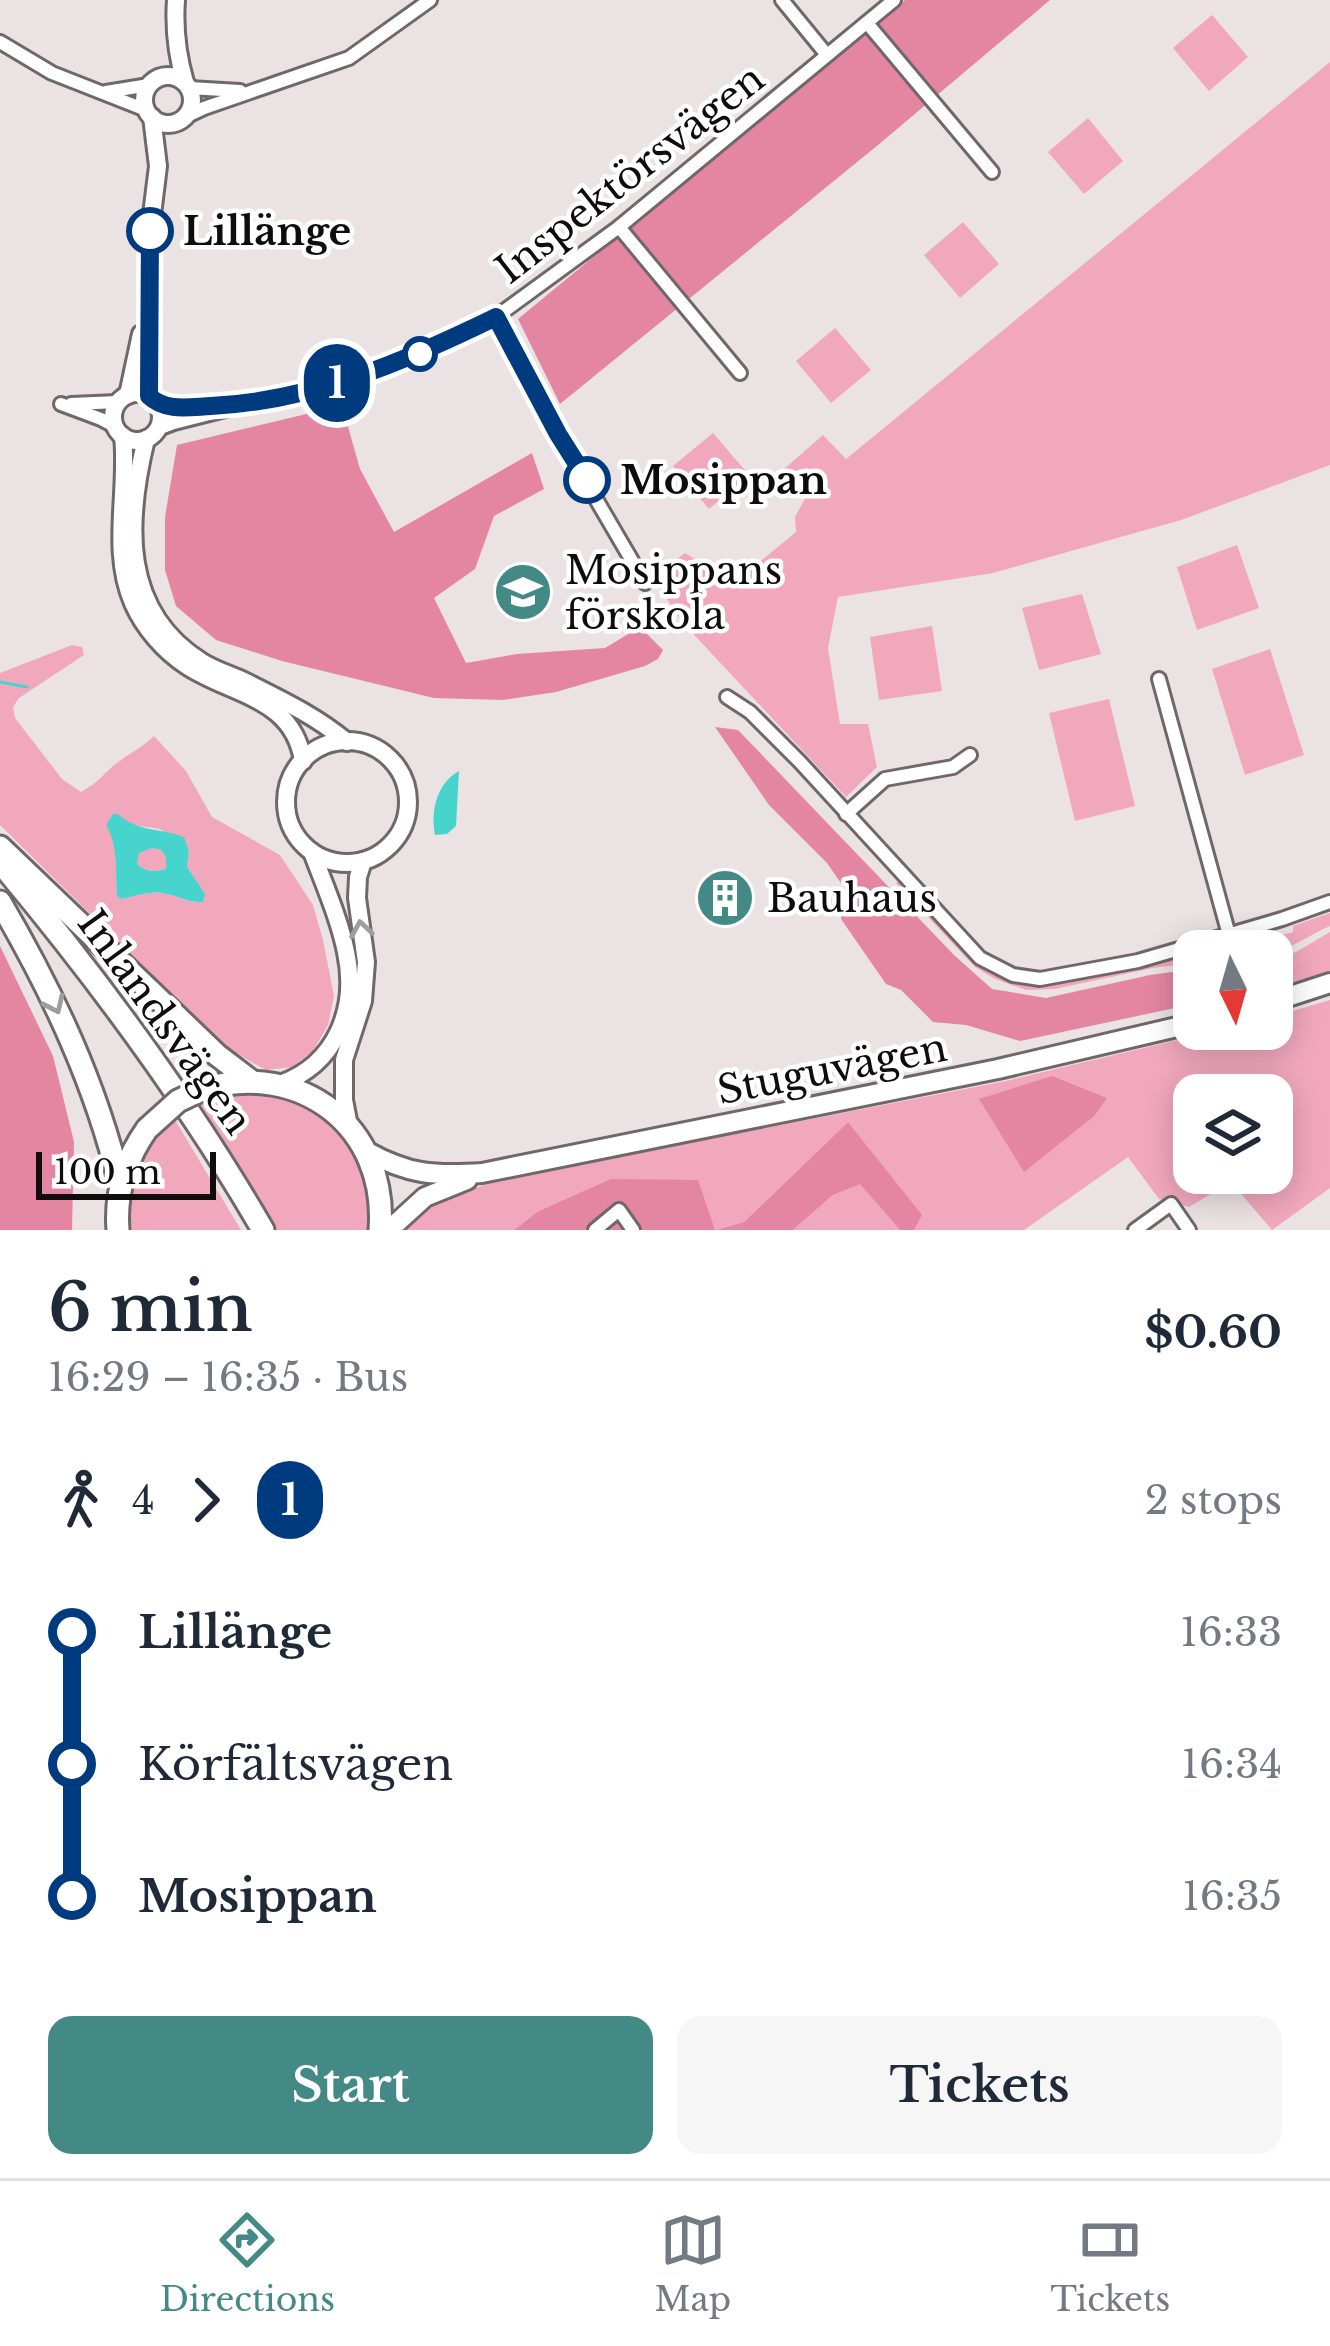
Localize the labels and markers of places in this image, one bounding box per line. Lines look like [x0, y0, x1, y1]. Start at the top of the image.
place label: Lillänge [183, 207, 351, 256]
marker: Lillänge [128, 209, 172, 253]
unlabelled marker [404, 338, 436, 370]
place label: Mosippan [620, 456, 827, 505]
marker: Mosippan [565, 458, 609, 502]
place label: Mosippans förskola [565, 546, 782, 640]
school or university icon: Mosippans förskola [492, 561, 554, 623]
building icon: Bauhaus [694, 867, 756, 929]
place label: Bauhaus [767, 874, 937, 923]

